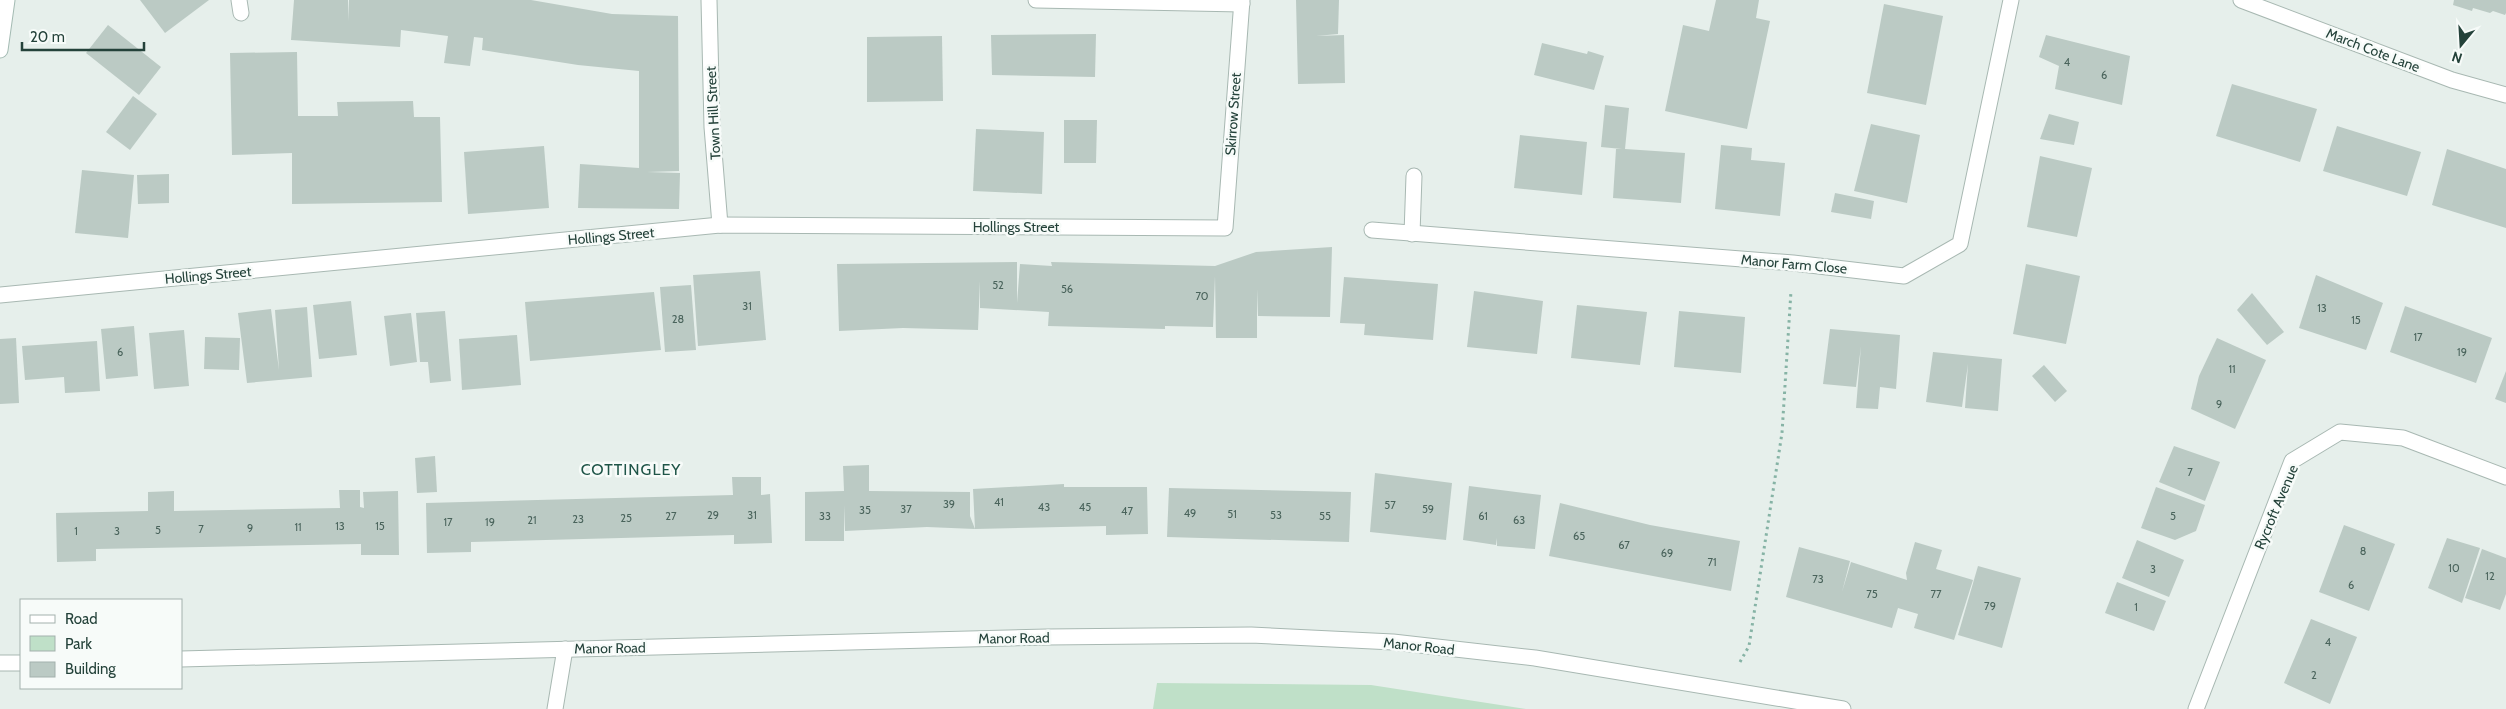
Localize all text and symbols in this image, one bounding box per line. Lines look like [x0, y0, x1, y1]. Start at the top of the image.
scale bar [22, 20, 145, 52]
north arrow [2436, 20, 2486, 70]
street label: March Cote Lane [2324, 24, 2422, 76]
text: 20 m [30, 28, 65, 46]
text: N [2449, 47, 2464, 67]
house number: 4 [2064, 55, 2071, 69]
street label: Town Hill Street [702, 66, 724, 160]
house number: 6 [2101, 68, 2107, 82]
street label: Skirrow Street [1221, 72, 1245, 156]
street label: Hollings Street [973, 218, 1060, 236]
street label: Hollings Street [567, 223, 655, 249]
street label: Manor Farm Close [1740, 250, 1848, 278]
street label: Hollings Street [164, 262, 252, 288]
house number: 52 [992, 278, 1004, 292]
house number: 56 [1061, 282, 1073, 296]
house number: 70 [1195, 289, 1209, 303]
house number: 31 [742, 299, 752, 313]
house number: 13 [2317, 301, 2327, 315]
house number: 28 [672, 312, 684, 326]
house number: 15 [2351, 313, 2361, 327]
house number: 17 [2413, 330, 2423, 344]
house number: 6 [117, 345, 123, 359]
house number: 19 [2457, 345, 2467, 359]
house number: 11 [2228, 362, 2236, 376]
house number: 9 [2216, 397, 2222, 411]
district label: COTTINGLEY [581, 460, 681, 479]
street label: Rycroft Avenue [2250, 462, 2302, 552]
house number: 7 [2187, 465, 2193, 479]
house number: 41 [994, 495, 1004, 509]
house number: 39 [943, 497, 955, 511]
house number: 57 [1384, 498, 1396, 512]
house number: 43 [1038, 500, 1050, 514]
house number: 45 [1079, 500, 1091, 514]
house number: 37 [900, 502, 912, 516]
house number: 59 [1422, 502, 1434, 516]
house number: 35 [859, 503, 871, 517]
house number: 47 [1121, 504, 1133, 518]
house number: 49 [1184, 506, 1196, 520]
house number: 51 [1227, 507, 1237, 521]
house number: 29 [707, 508, 719, 522]
house number: 31 [747, 508, 757, 522]
house number: 53 [1270, 508, 1282, 522]
house number: 27 [665, 509, 677, 523]
house number: 33 [819, 509, 831, 523]
house number: 55 [1319, 509, 1331, 523]
house number: 61 [1478, 509, 1488, 523]
house number: 5 [2170, 509, 2176, 523]
house number: 25 [620, 511, 632, 525]
house number: 23 [572, 512, 584, 526]
house number: 21 [527, 513, 537, 527]
house number: 63 [1513, 513, 1525, 527]
house number: 17 [443, 515, 453, 529]
house number: 19 [485, 515, 495, 529]
house number: 13 [335, 519, 345, 533]
house number: 15 [375, 519, 385, 533]
house number: 11 [294, 520, 302, 534]
house number: 9 [247, 521, 253, 535]
house number: 7 [198, 522, 204, 536]
house number: 5 [155, 523, 161, 537]
house number: 1 [74, 524, 78, 538]
house number: 3 [114, 524, 120, 538]
house number: 65 [1573, 529, 1585, 543]
house number: 67 [1618, 538, 1630, 552]
house number: 8 [2360, 544, 2366, 558]
house number: 69 [1661, 546, 1673, 560]
house number: 71 [1707, 555, 1717, 569]
house number: 10 [2448, 561, 2460, 575]
house number: 3 [2150, 562, 2156, 576]
house number: 12 [2485, 569, 2495, 583]
house number: 73 [1812, 572, 1824, 586]
house number: 6 [2348, 578, 2354, 592]
house number: 75 [1866, 587, 1878, 601]
house number: 77 [1930, 587, 1942, 601]
legend [20, 599, 182, 689]
house number: 79 [1984, 599, 1996, 613]
house number: 1 [2134, 600, 2138, 614]
text: Road [65, 610, 98, 628]
street label: Manor Road [978, 628, 1050, 648]
street label: Manor Road [1383, 633, 1455, 659]
text: Park [65, 635, 92, 653]
house number: 4 [2325, 635, 2332, 649]
street label: Manor Road [574, 638, 646, 658]
text: Building [65, 660, 116, 678]
house number: 2 [2311, 668, 2317, 682]

